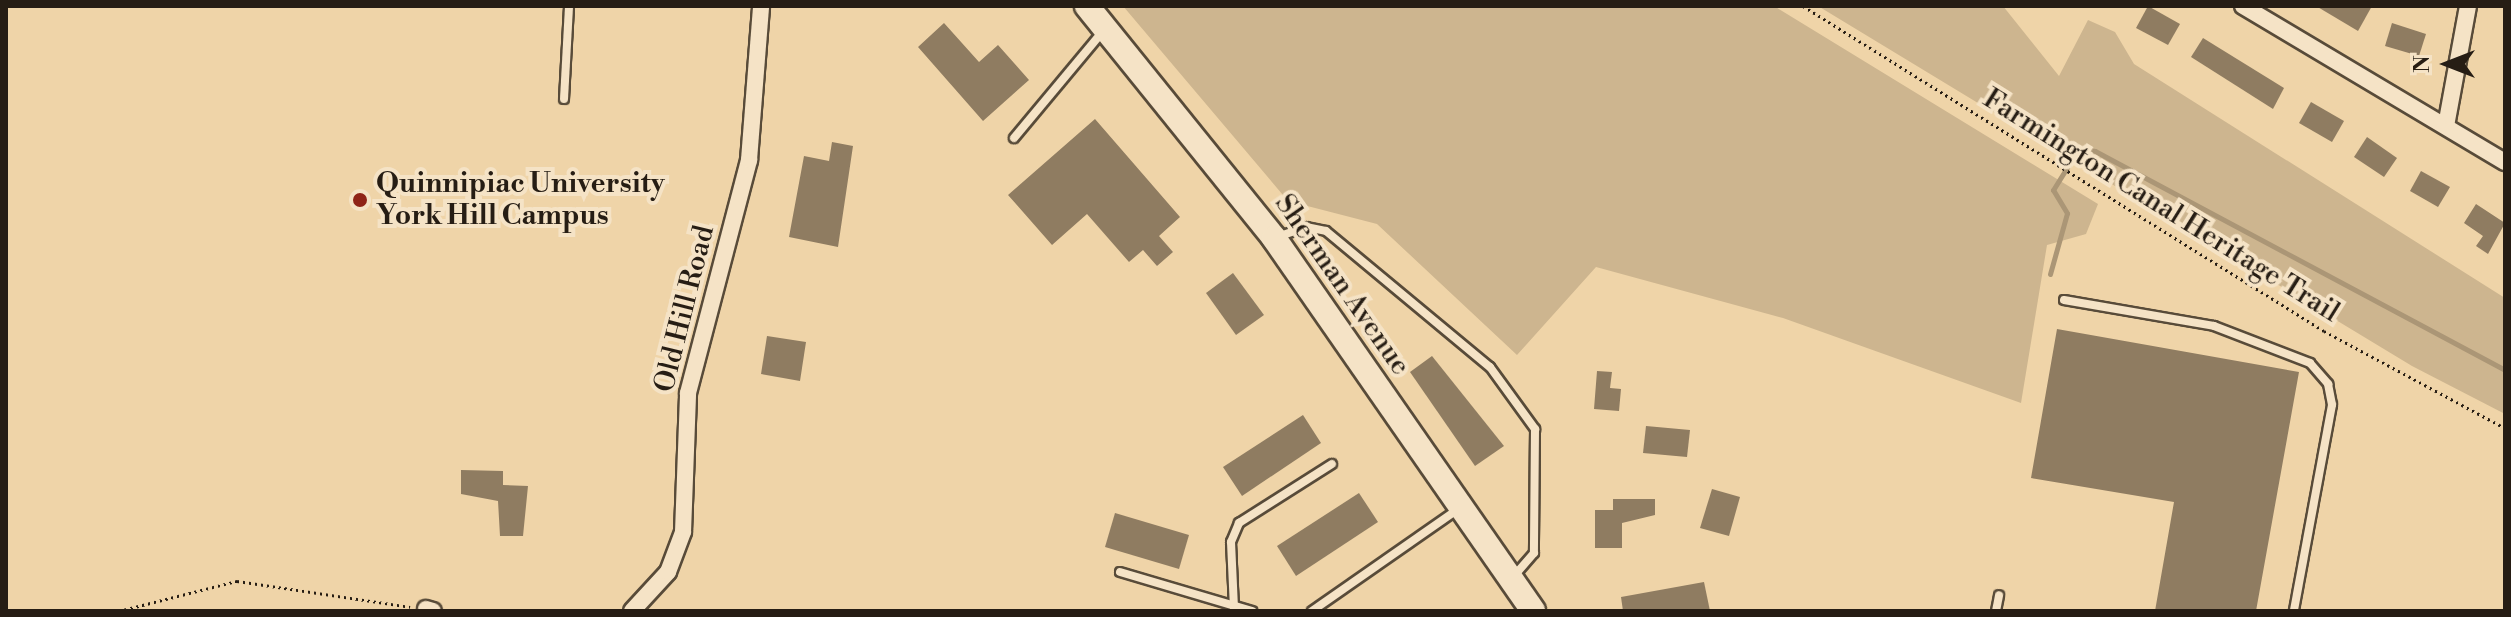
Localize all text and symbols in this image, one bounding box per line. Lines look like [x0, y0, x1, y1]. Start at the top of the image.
north arrow [2407, 24, 2487, 104]
text: N [2409, 55, 2436, 73]
street label: Farmington Canal Heritage Trail [1977, 82, 2345, 330]
place label: Quinnipiac University York Hill Campus [376, 167, 665, 233]
street label: Sherman Avenue [1267, 188, 1417, 382]
marker: Quinnipiac University York Hill Campus [351, 191, 369, 209]
street label: Old Hill Road [648, 222, 722, 396]

